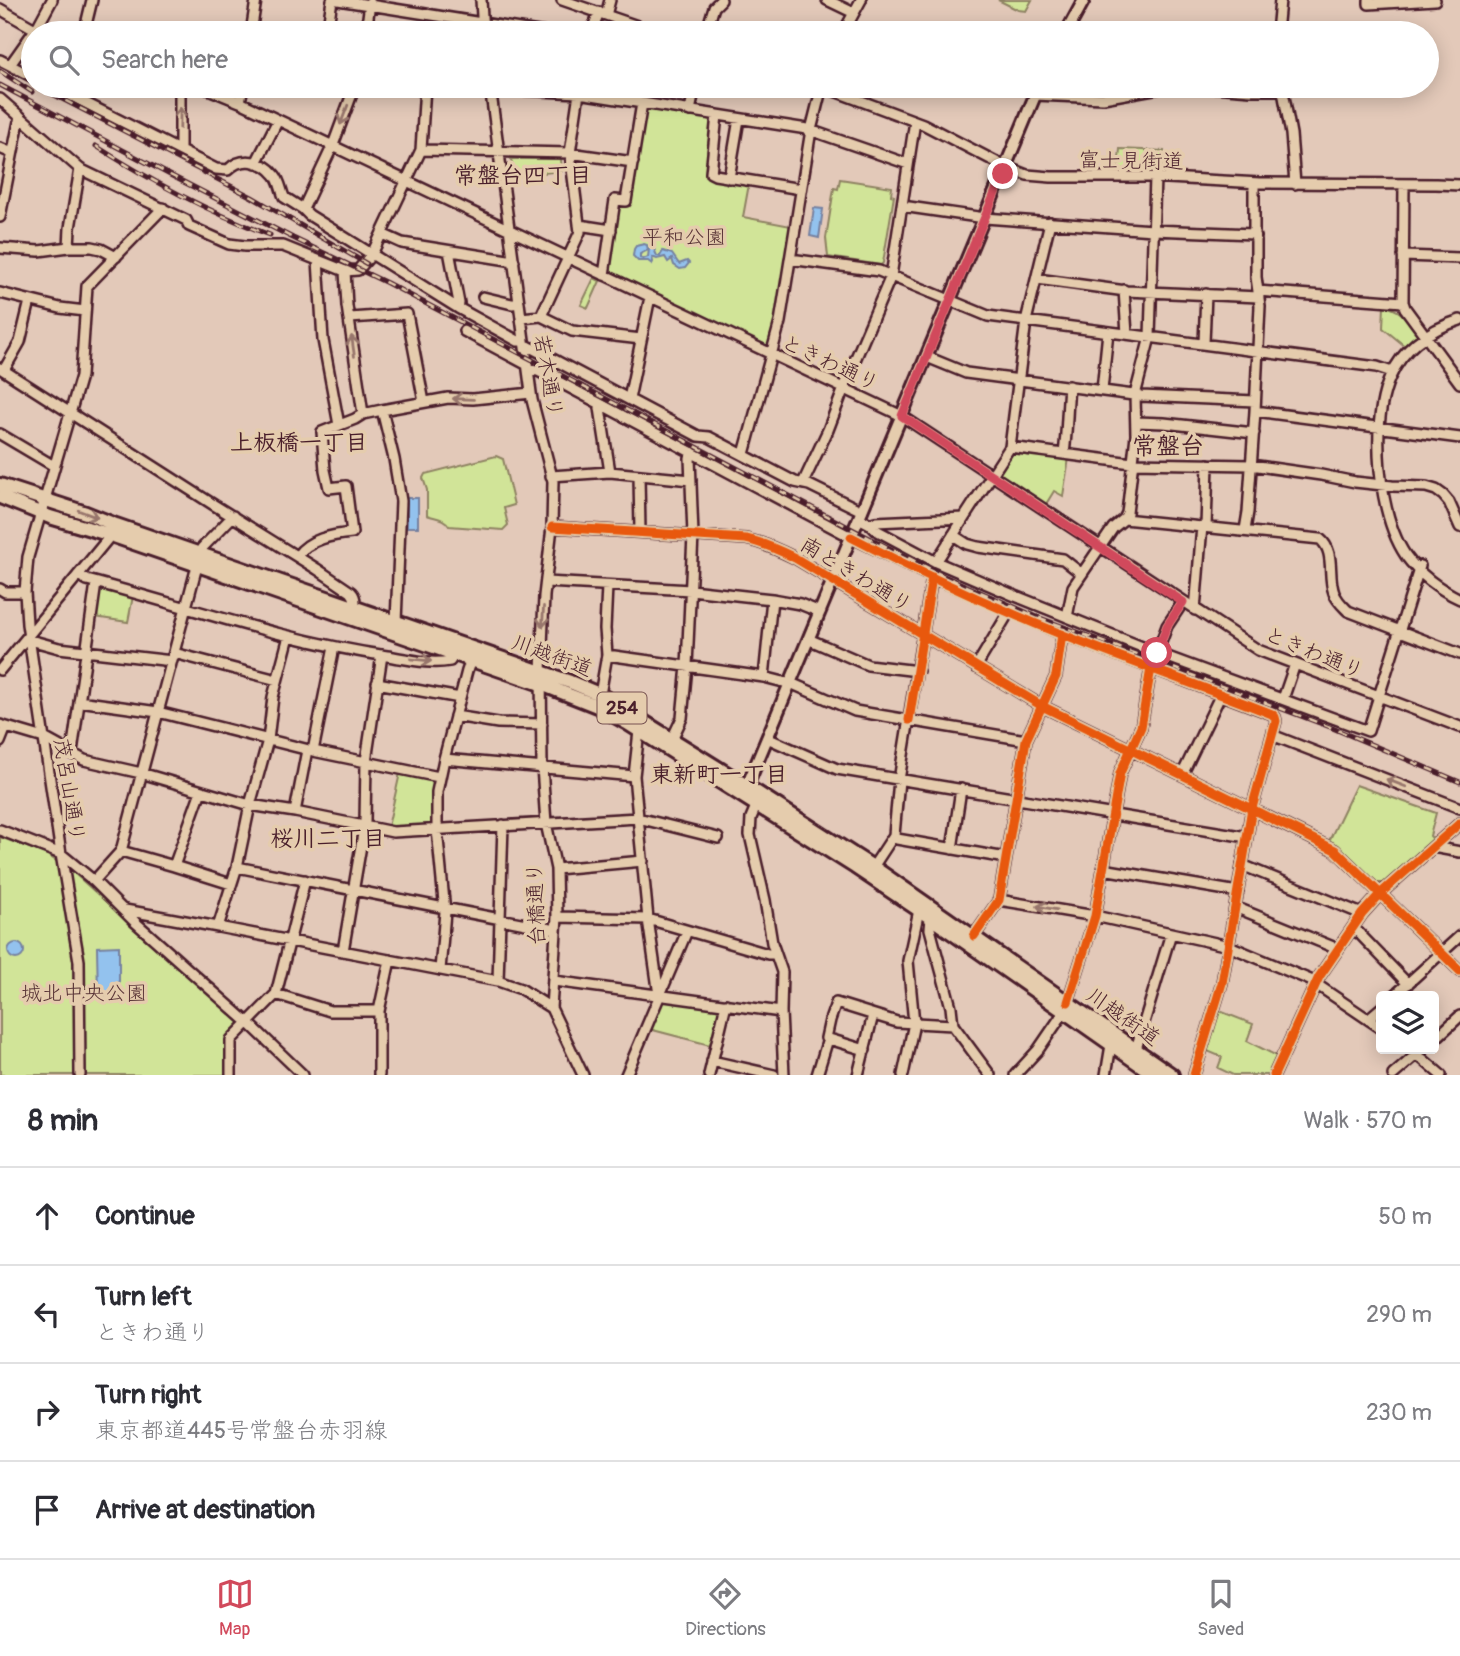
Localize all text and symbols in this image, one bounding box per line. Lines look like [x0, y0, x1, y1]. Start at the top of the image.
search box [21, 21, 1439, 98]
icon: search [45, 41, 83, 79]
text: Search here [101, 44, 228, 76]
one-way arrow [336, 104, 349, 126]
one-way arrow [173, 107, 187, 130]
street label: 富士見街道 [1078, 147, 1184, 175]
route end [987, 158, 1018, 189]
district label: 常盤台四丁目 [454, 161, 592, 190]
park label: 平和公園 [642, 224, 726, 251]
street label: ときわ通り [777, 329, 883, 397]
street label: 若木通り [527, 332, 569, 420]
one-way arrow [347, 335, 360, 358]
one-way arrow [452, 392, 475, 405]
district label: 上板橋一丁目 [230, 428, 368, 457]
district label: 常盤台 [1132, 432, 1204, 461]
one-way arrow [77, 509, 99, 521]
street label: 南ときわ通り [795, 531, 917, 619]
one-way arrow [537, 605, 550, 628]
street label: ときわ通り [1260, 621, 1368, 685]
street label: 川越街道 [508, 629, 596, 683]
route start [1141, 637, 1172, 668]
one-way arrow [409, 654, 432, 667]
road number: 254 [598, 692, 646, 723]
street label: 茂呂山通り [47, 736, 91, 844]
district label: 東新町一丁目 [650, 760, 788, 789]
one-way arrow [1386, 776, 1408, 789]
district label: 桜川二丁目 [271, 824, 386, 853]
street label: 台橋通り [521, 862, 551, 946]
one-way arrow [1036, 901, 1059, 914]
park label: 城北中央公園 [21, 980, 147, 1007]
street label: 川越街道 [1081, 982, 1165, 1052]
map controls [1376, 991, 1439, 1054]
button: layers [1376, 991, 1439, 1054]
text: 8 min [28, 1102, 98, 1139]
text: Walk · 570 m [1303, 1106, 1432, 1135]
icon: ahead [28, 1197, 66, 1235]
text: Continue [95, 1200, 195, 1232]
text: 50 m [1378, 1202, 1432, 1231]
text: Turn left [95, 1281, 191, 1313]
icon: left [28, 1295, 66, 1333]
text: 290 m [1366, 1300, 1432, 1329]
text: ときわ通り [95, 1318, 210, 1347]
text: Turn right [95, 1379, 201, 1411]
icon: right [28, 1393, 66, 1431]
text: 230 m [1366, 1398, 1432, 1427]
text: 東京都道445号常盤台赤羽線 [95, 1416, 387, 1445]
icon: arrive [28, 1491, 66, 1529]
text: Arrive at destination [95, 1494, 315, 1526]
tab: Map [216, 1575, 254, 1641]
tab: Directions [685, 1575, 766, 1641]
tab: Saved [1197, 1575, 1244, 1641]

